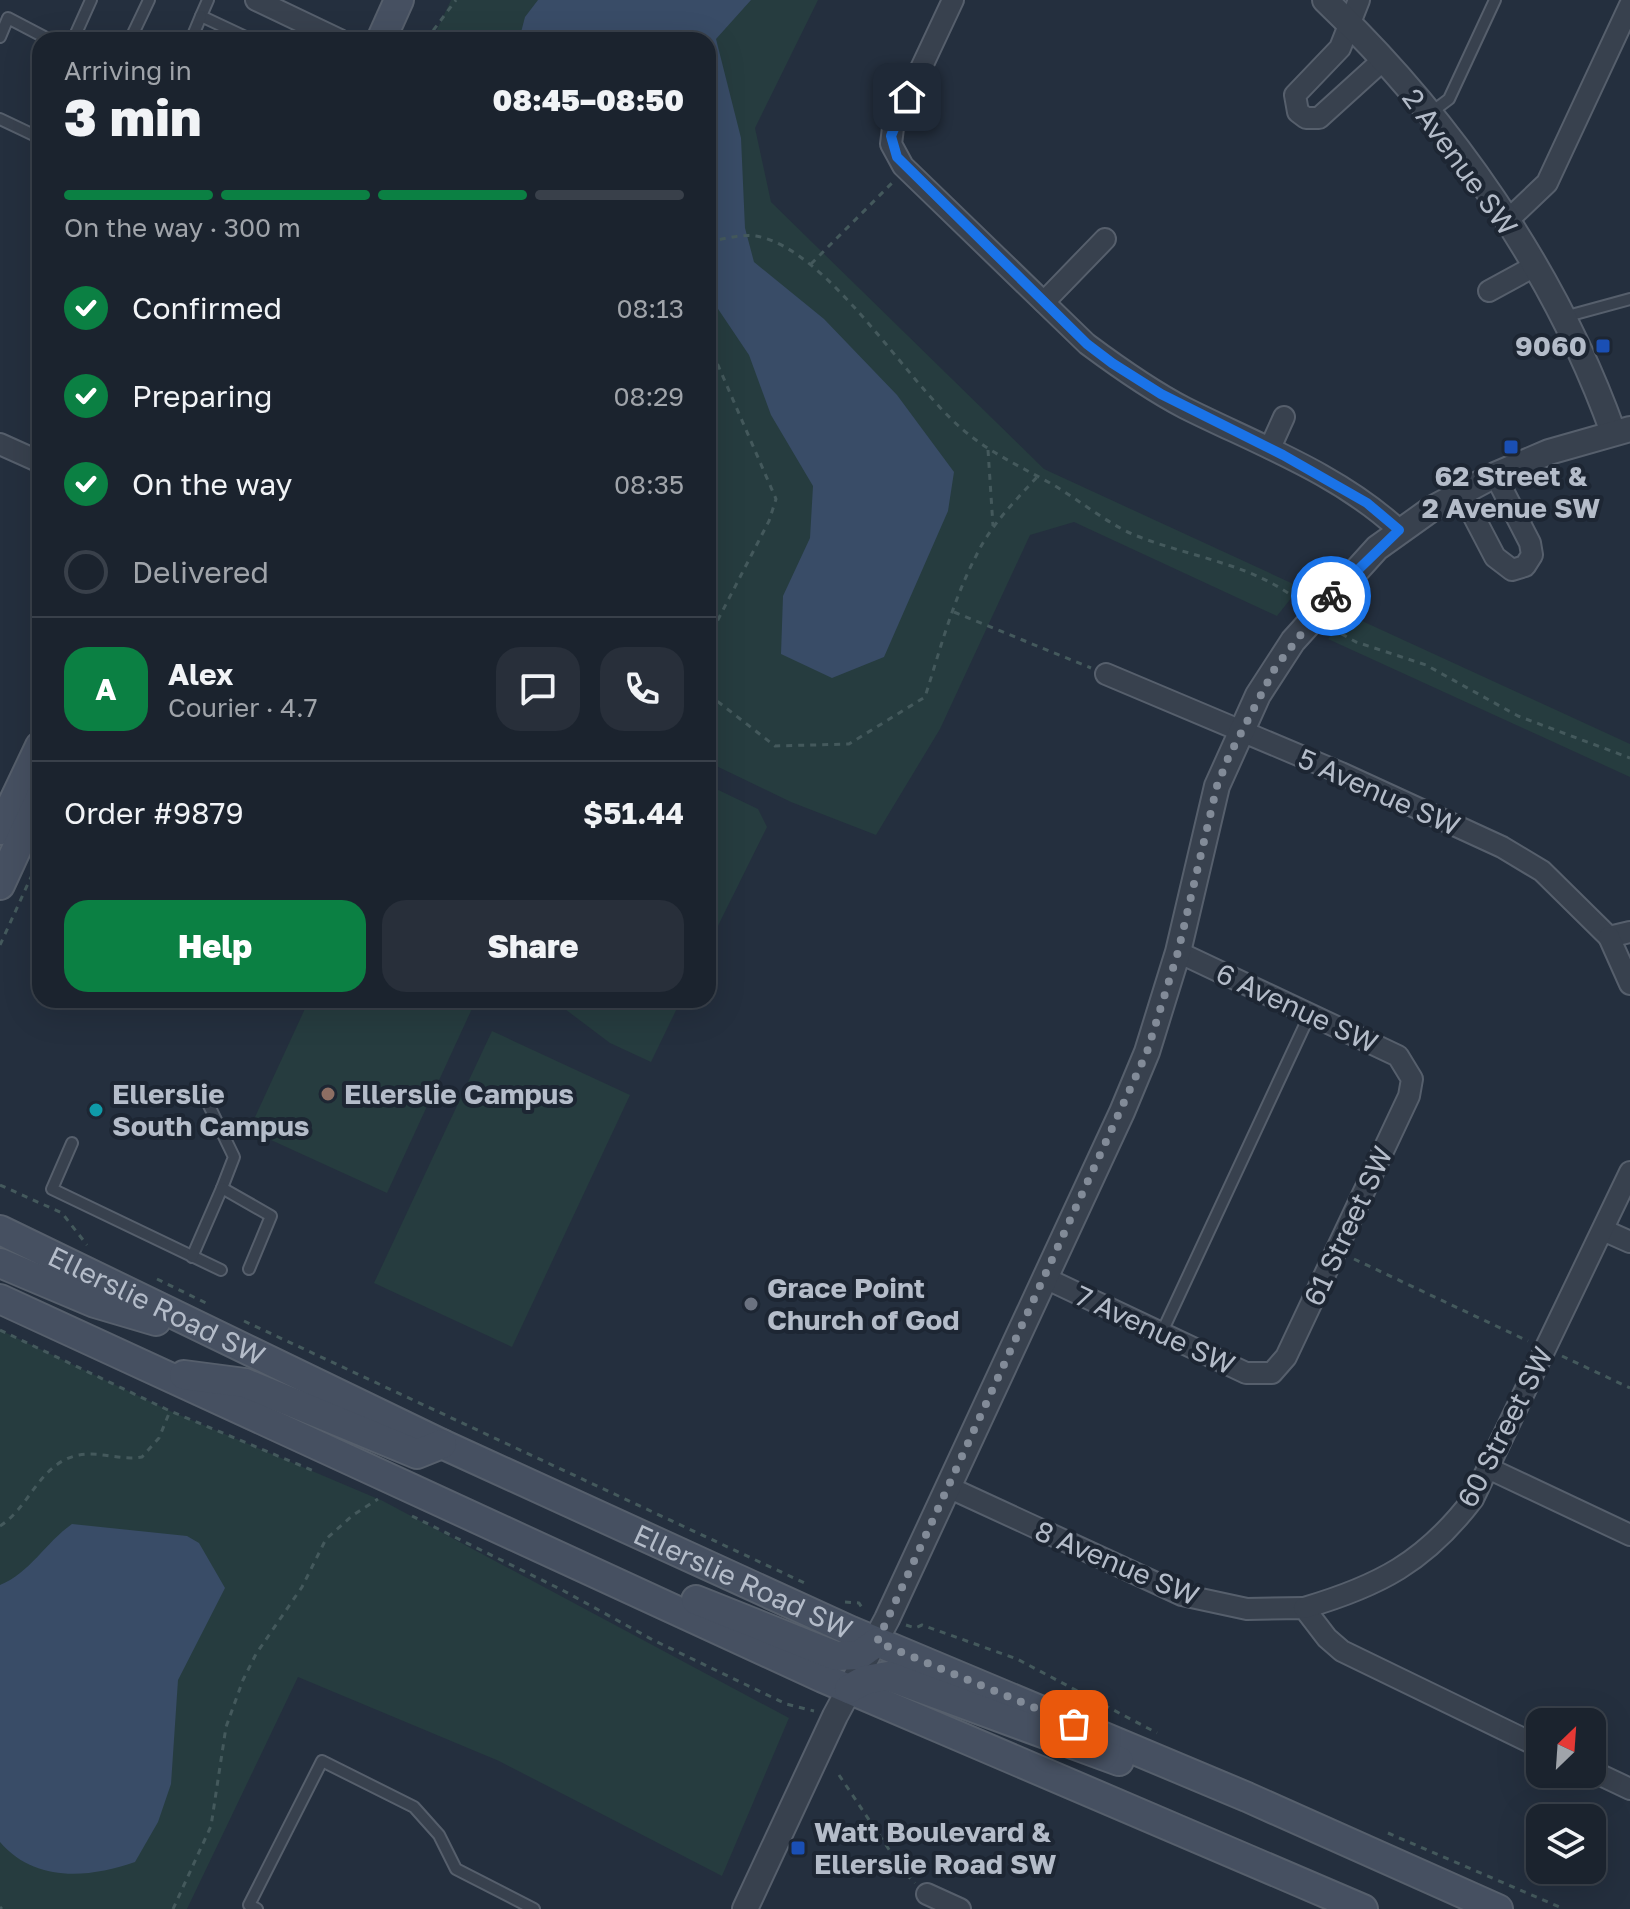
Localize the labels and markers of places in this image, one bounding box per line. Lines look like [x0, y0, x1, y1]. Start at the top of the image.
pin [873, 63, 941, 131]
place label: 9060 [1515, 329, 1587, 362]
marker: 9060 [1594, 337, 1612, 355]
marker: 62 Street & 2 Avenue SW [1502, 438, 1520, 456]
place label: 62 Street & 2 Avenue SW [1422, 459, 1600, 524]
place label: Ellerslie South Campus [112, 1077, 310, 1142]
place label: Ellerslie Campus [344, 1077, 574, 1110]
marker: Ellerslie Campus [319, 1085, 337, 1103]
marker: Ellerslie South Campus [87, 1101, 105, 1119]
place label: Grace Point Church of God [767, 1271, 960, 1336]
marker: Grace Point Church of God [742, 1295, 760, 1313]
pin [1040, 1690, 1108, 1758]
place label: Watt Boulevard & Ellerslie Road SW [814, 1815, 1056, 1880]
marker: Watt Boulevard & Ellerslie Road SW [789, 1839, 807, 1857]

